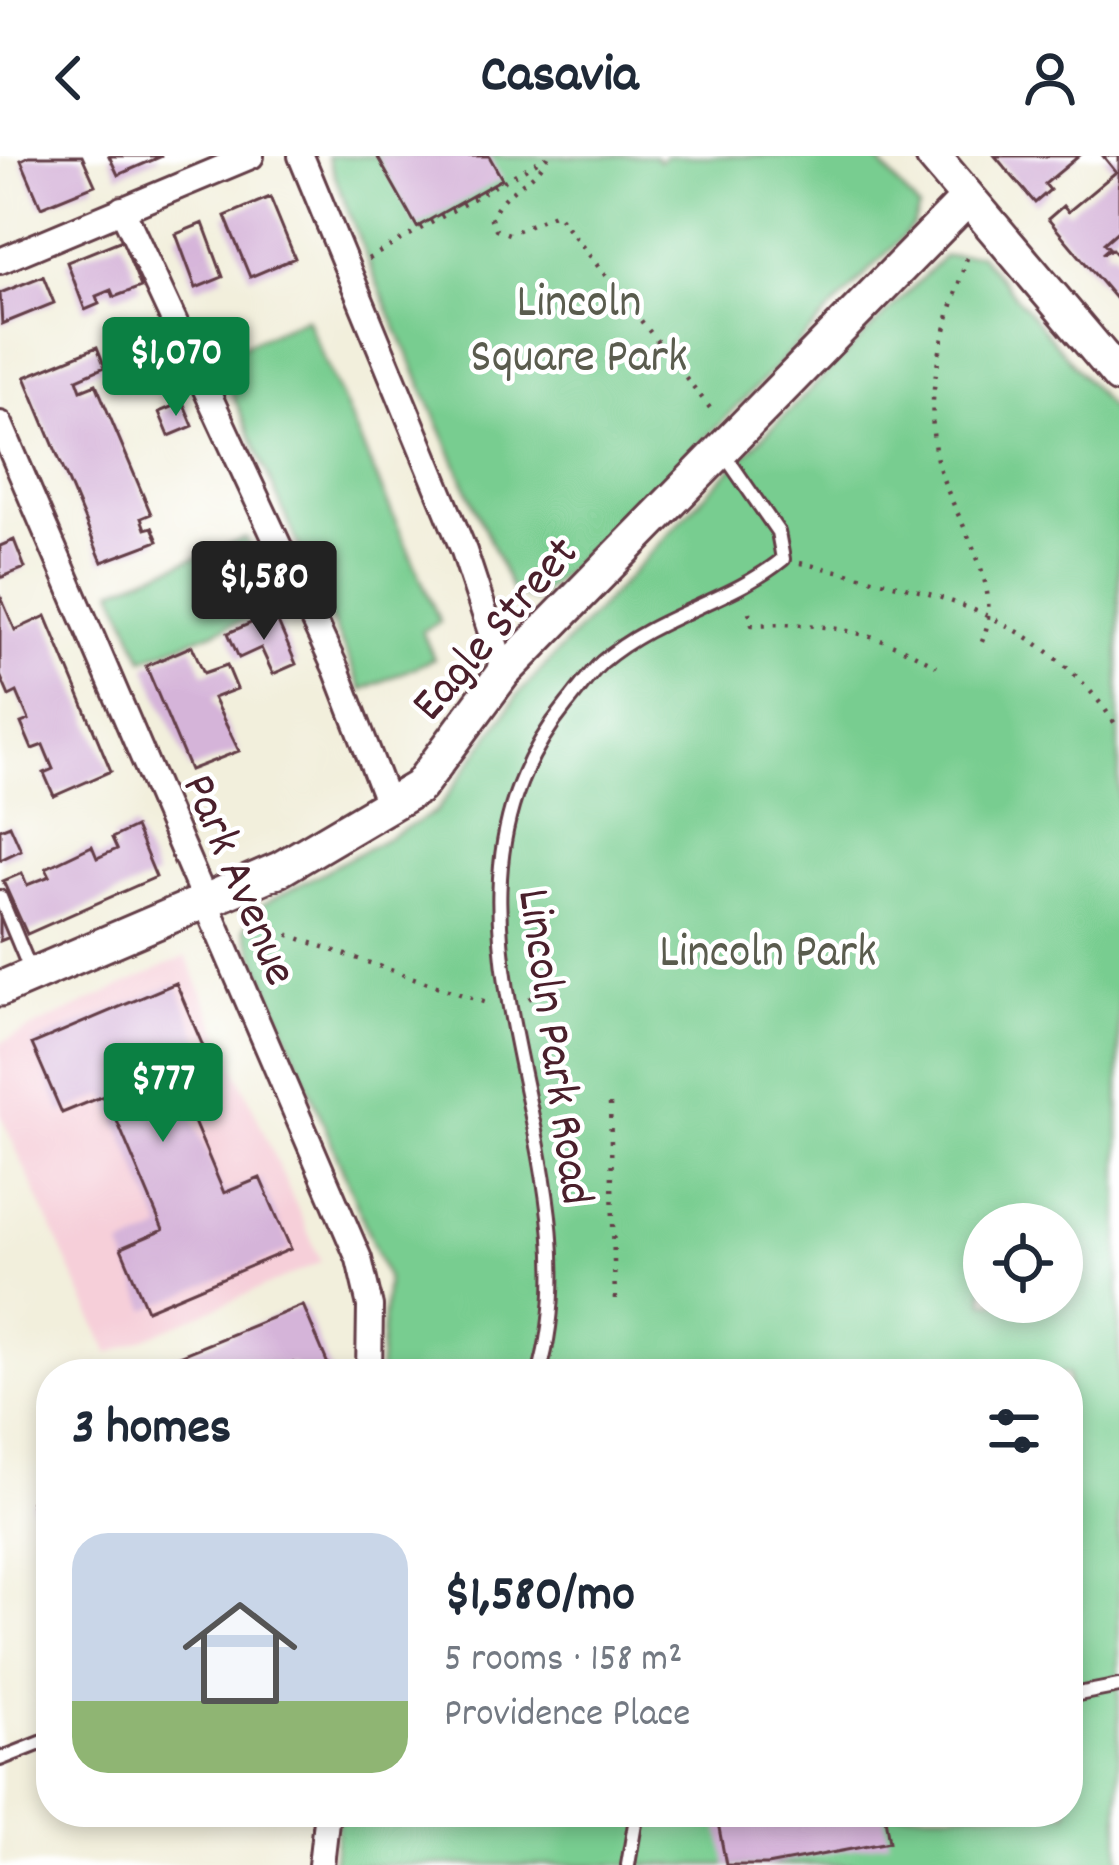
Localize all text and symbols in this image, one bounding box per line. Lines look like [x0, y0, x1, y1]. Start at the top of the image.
text: Casavia [481, 40, 638, 117]
icon: back [36, 45, 102, 111]
icon: person [1017, 45, 1083, 111]
park label: Lincoln Square Park [470, 271, 688, 395]
pin: $1,070 [78, 317, 274, 419]
text: $1,070 [129, 328, 223, 383]
street label: Eagle Street [398, 523, 598, 739]
pin: $1,580 [166, 541, 362, 643]
text: $1,580 [219, 552, 309, 607]
street label: Park Avenue [161, 764, 312, 998]
street label: Lincoln Park Road [495, 885, 608, 1209]
park label: Lincoln Park [659, 921, 877, 990]
pin: $777 [92, 1043, 234, 1145]
text: $777 [131, 1054, 195, 1109]
map controls [963, 1203, 1083, 1323]
button: locate [963, 1203, 1083, 1323]
text: 3 homes [72, 1395, 231, 1467]
icon: filters [981, 1398, 1047, 1464]
text: $1,580/mo [444, 1562, 635, 1634]
icon: home [168, 1581, 312, 1725]
text: 5 rooms · 158 m² [444, 1634, 682, 1689]
text: Providence Place [444, 1689, 690, 1744]

